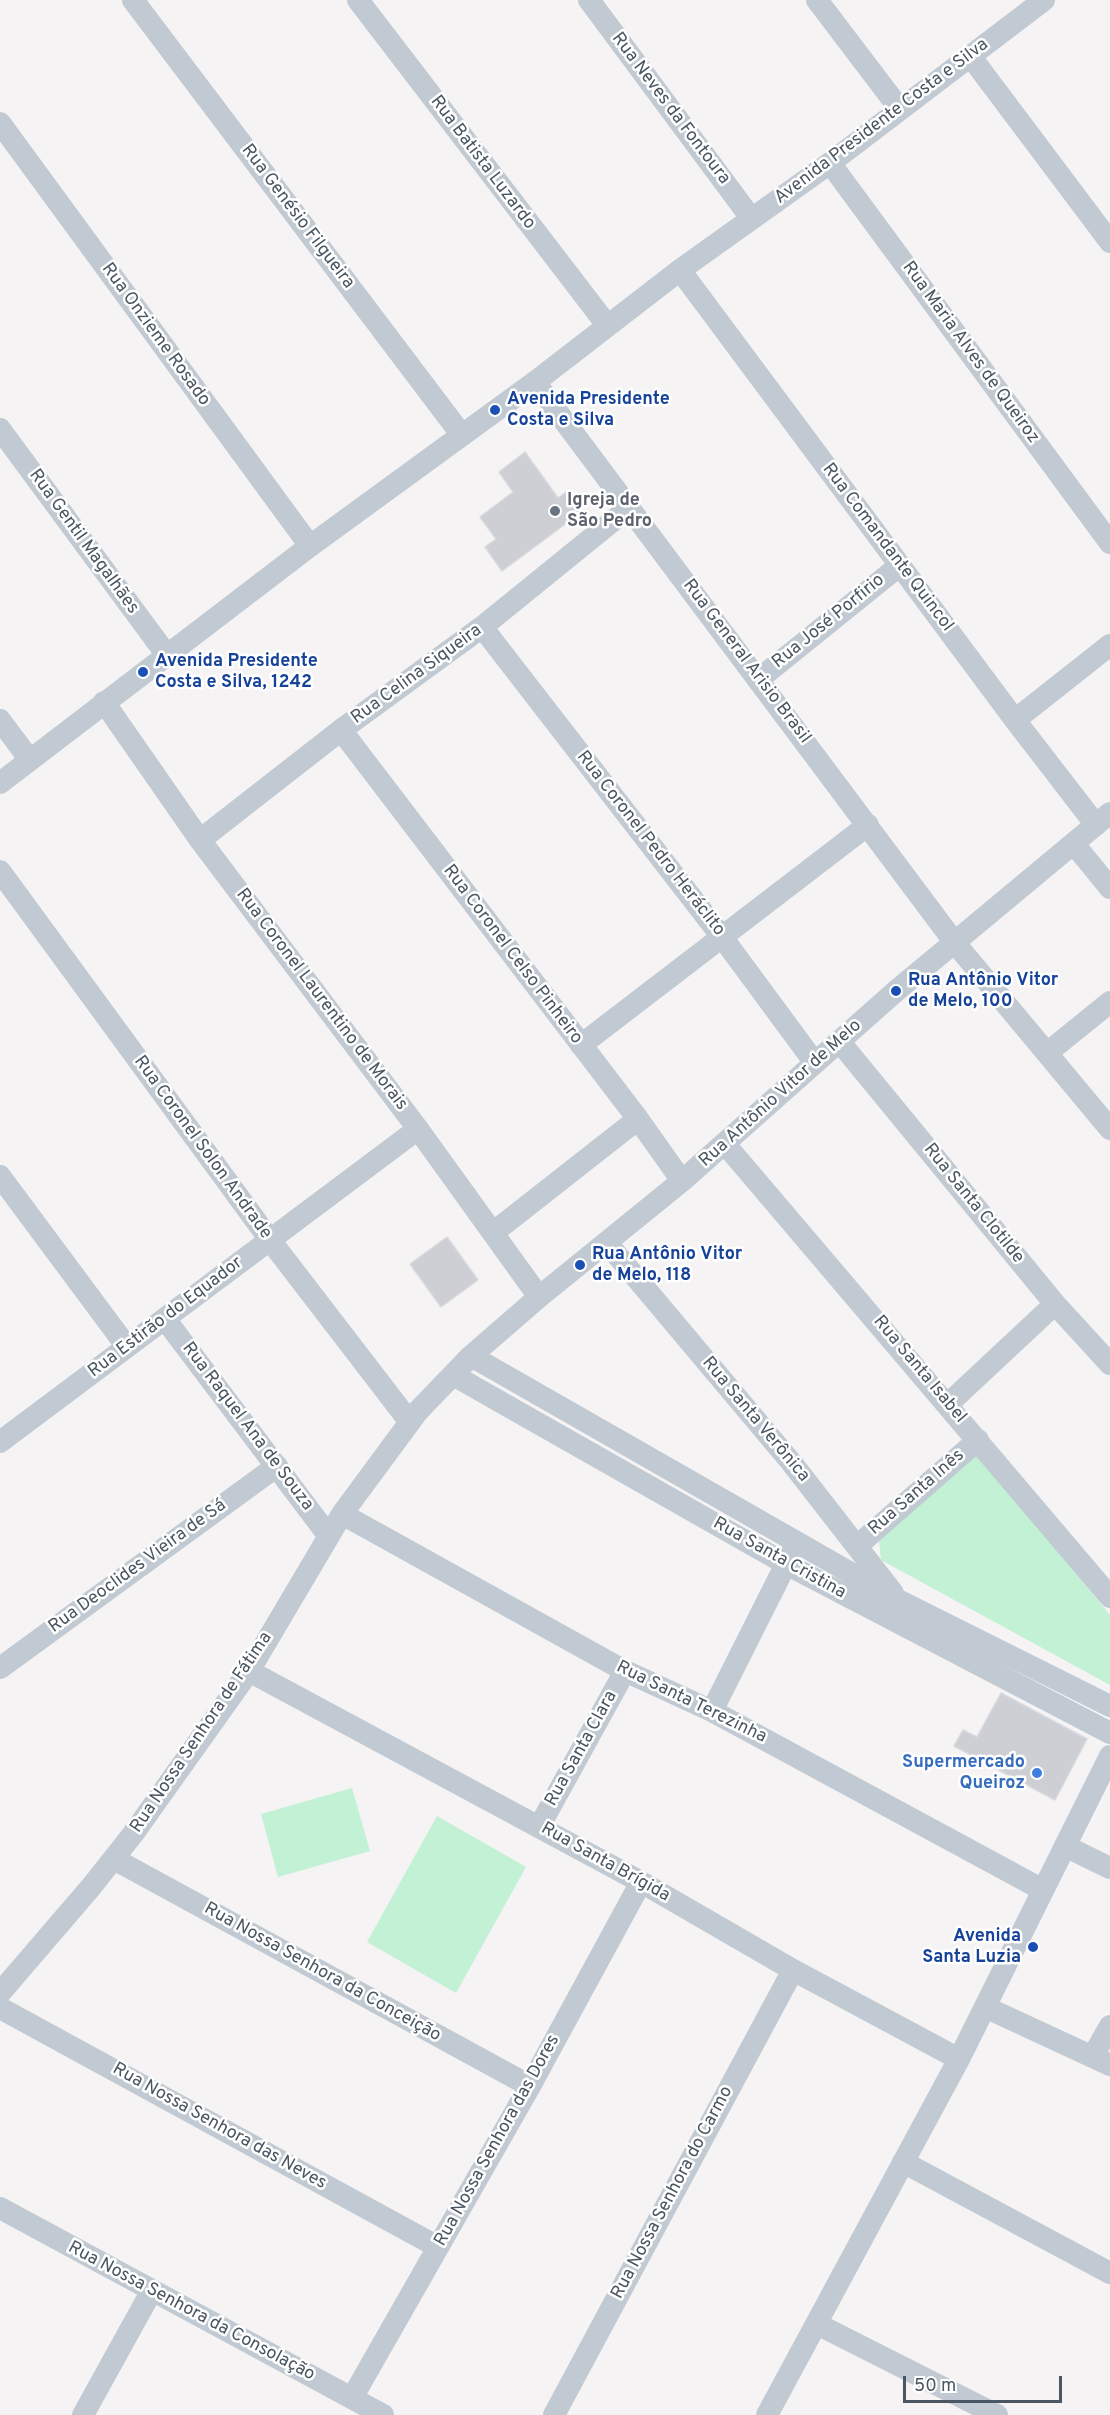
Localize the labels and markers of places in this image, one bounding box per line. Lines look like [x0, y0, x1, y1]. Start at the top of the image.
place label: Avenida Presidente Costa e Silva [507, 389, 670, 432]
marker: Avenida Presidente Costa e Silva [488, 403, 502, 417]
place label: Igreja de São Pedro [567, 490, 652, 532]
marker: Igreja de São Pedro [548, 504, 562, 518]
place label: Avenida Presidente Costa e Silva, 1242 [155, 651, 318, 694]
marker: Avenida Presidente Costa e Silva, 1242 [136, 665, 150, 679]
place label: Rua Antônio Vitor de Melo, 100 [908, 970, 1058, 1012]
marker: Rua Antônio Vitor de Melo, 100 [889, 984, 903, 998]
place label: Rua Antônio Vitor de Melo, 118 [592, 1244, 742, 1286]
marker: Rua Antônio Vitor de Melo, 118 [573, 1258, 587, 1272]
place label: Supermercado Queiroz [902, 1752, 1025, 1794]
marker: Supermercado Queiroz [1030, 1766, 1044, 1780]
place label: Avenida Santa Luzia [922, 1926, 1021, 1968]
marker: Avenida Santa Luzia [1026, 1940, 1040, 1954]

